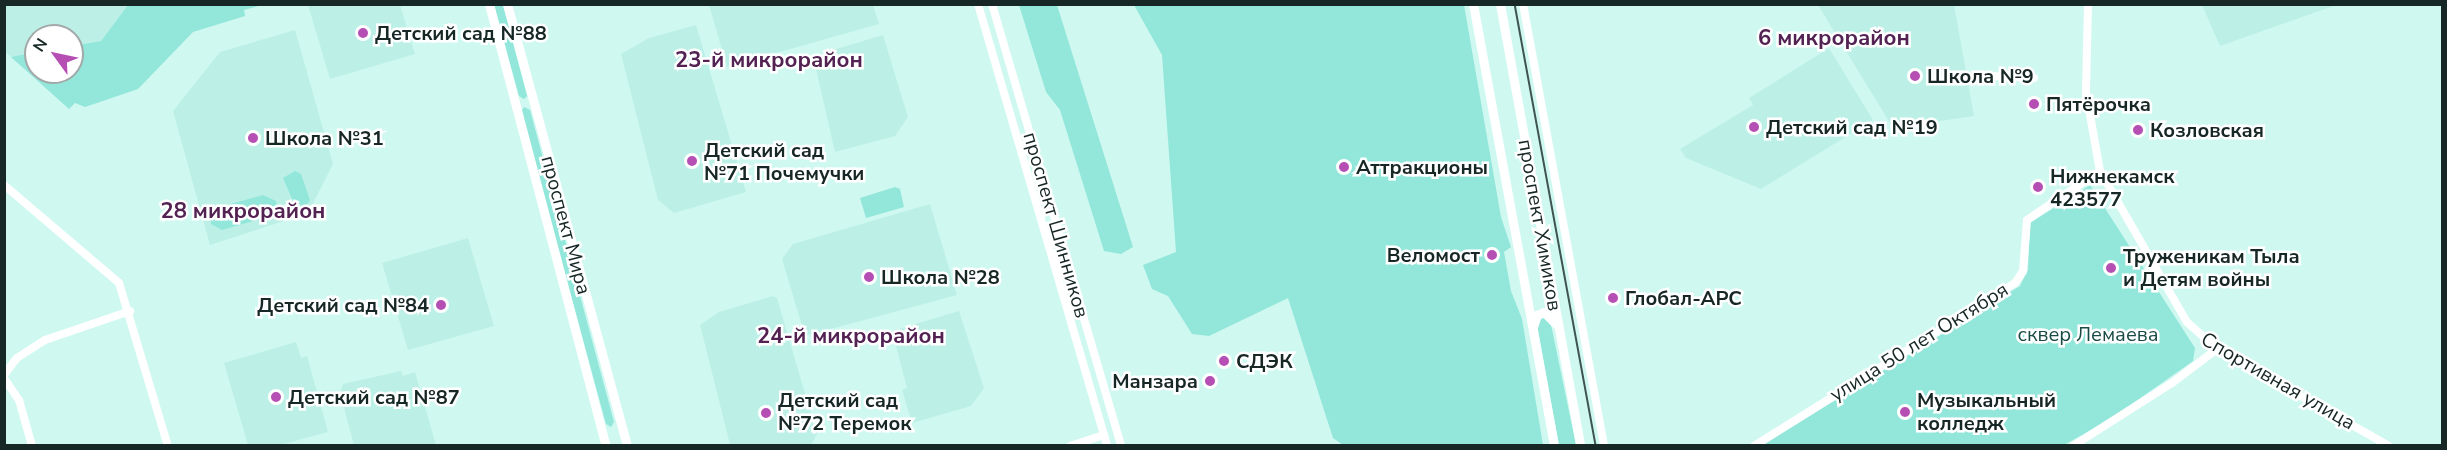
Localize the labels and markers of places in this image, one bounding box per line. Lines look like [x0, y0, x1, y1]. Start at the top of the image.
place label: Детский сад №88 [375, 21, 547, 45]
marker: Детский сад №88 [356, 26, 370, 40]
place label: Школа №9 [1927, 64, 2034, 88]
marker: Школа №9 [1908, 69, 1922, 83]
place label: Пятёрочка [2046, 92, 2151, 116]
marker: Пятёрочка [2027, 97, 2041, 111]
place label: Детский сад №19 [1766, 115, 1938, 139]
place label: Козловская [2150, 118, 2264, 142]
marker: Детский сад №19 [1747, 120, 1761, 134]
marker: Козловская [2131, 123, 2145, 137]
place label: Школа №31 [265, 126, 384, 150]
marker: Школа №31 [246, 131, 260, 145]
place label: Детский сад №71 Почемучки [704, 138, 864, 185]
marker: Детский сад №71 Почемучки [685, 154, 699, 168]
place label: Аттракционы [1356, 155, 1488, 179]
marker: Аттракционы [1337, 160, 1351, 174]
place label: Нижнекамск 423577 [2050, 164, 2174, 211]
marker: Нижнекамск 423577 [2031, 180, 2045, 194]
place label: Веломост [1387, 243, 1480, 267]
place label: Труженикам Тыла и Детям войны [2123, 244, 2300, 291]
marker: Веломост [1485, 248, 1499, 262]
marker: Труженикам Тыла и Детям войны [2104, 261, 2118, 275]
place label: Школа №28 [881, 265, 1000, 289]
marker: Школа №28 [862, 270, 876, 284]
place label: Глобал-АРС [1625, 286, 1742, 310]
marker: Глобал-АРС [1606, 291, 1620, 305]
place label: Детский сад №84 [257, 293, 429, 317]
marker: Детский сад №84 [434, 298, 448, 312]
place label: СДЭК [1236, 349, 1293, 373]
marker: СДЭК [1217, 354, 1231, 368]
place label: Манзара [1112, 369, 1198, 393]
marker: Манзара [1203, 374, 1217, 388]
place label: Детский сад №87 [288, 385, 460, 409]
place label: Музыкальный колледж [1917, 388, 2056, 435]
place label: Детский сад №72 Теремок [778, 389, 912, 436]
marker: Детский сад №87 [269, 390, 283, 404]
marker: Музыкальный колледж [1898, 405, 1912, 419]
marker: Детский сад №72 Теремок [759, 406, 773, 420]

